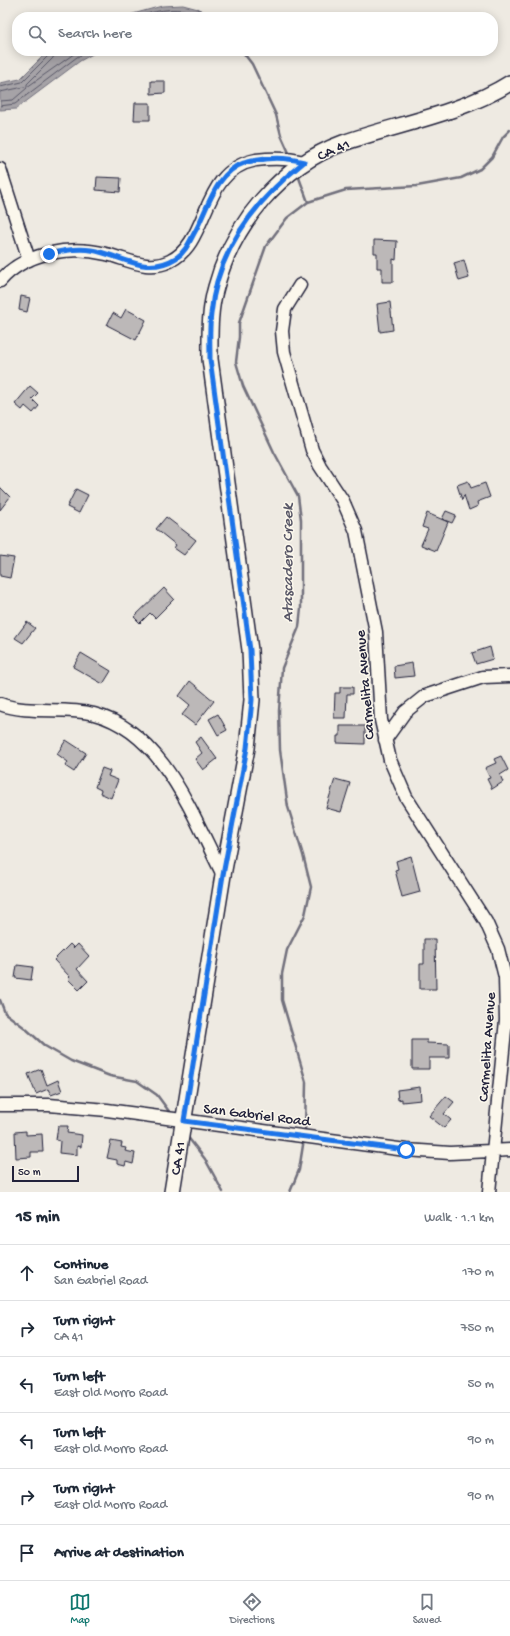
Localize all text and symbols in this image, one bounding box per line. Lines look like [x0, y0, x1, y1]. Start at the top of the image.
search box [12, 12, 498, 56]
icon: search [26, 23, 48, 45]
text: Search here [58, 25, 132, 43]
street label: CA 41 [315, 136, 353, 166]
route end [40, 245, 58, 263]
water label: Atascadero Creek [280, 502, 299, 622]
street label: Carmelita Avenue [352, 629, 380, 740]
street label: Carmelita Avenue [475, 991, 501, 1103]
street label: San Gabriel Road [202, 1100, 312, 1132]
street label: CA 41 [167, 1140, 190, 1176]
route start [397, 1141, 415, 1159]
scale bar [12, 1164, 79, 1183]
text: 50 m [18, 1167, 40, 1179]
text: 15 min [16, 1208, 60, 1228]
text: Walk · 1.1 km [424, 1211, 494, 1226]
text: Continue [54, 1256, 108, 1274]
icon: ahead [16, 1262, 38, 1284]
text: 170 m [462, 1265, 494, 1280]
text: San Gabriel Road [54, 1274, 147, 1289]
text: Turn right [54, 1312, 114, 1330]
icon: right [16, 1318, 38, 1340]
text: 750 m [461, 1321, 494, 1336]
text: CA 41 [54, 1330, 83, 1345]
text: Turn left [54, 1368, 105, 1386]
icon: left [16, 1374, 38, 1396]
text: 50 m [467, 1377, 494, 1392]
text: East Old Morro Road [54, 1386, 167, 1401]
text: Turn left [54, 1424, 105, 1442]
icon: left [16, 1430, 38, 1452]
text: 90 m [468, 1433, 494, 1448]
text: East Old Morro Road [54, 1442, 167, 1457]
text: Turn right [54, 1480, 114, 1498]
icon: right [16, 1486, 38, 1508]
text: 90 m [468, 1489, 494, 1504]
text: East Old Morro Road [54, 1498, 167, 1513]
icon: arrive [16, 1542, 38, 1564]
text: Arrive at destination [54, 1544, 184, 1562]
tab: Map [69, 1591, 91, 1627]
tab: Directions [230, 1591, 274, 1627]
tab: Saved [413, 1591, 441, 1627]

